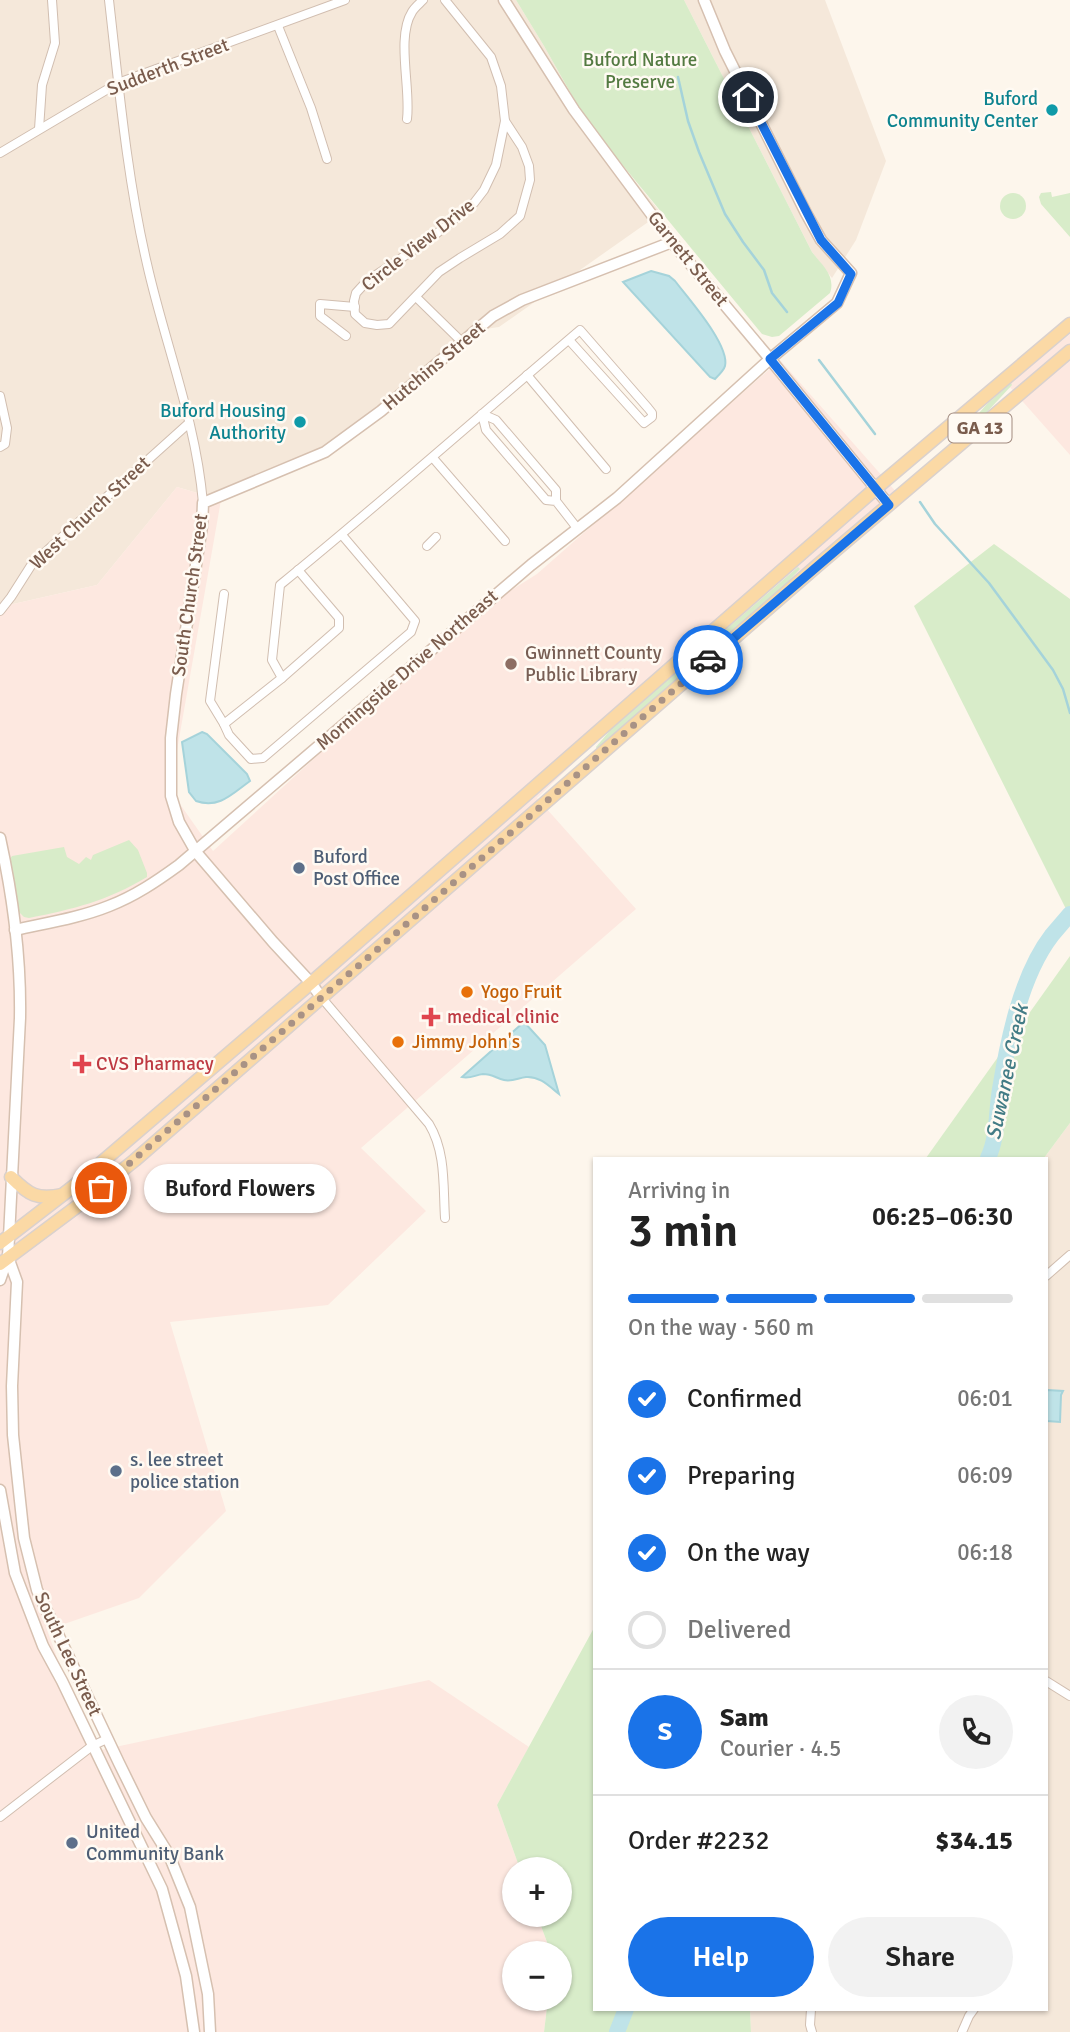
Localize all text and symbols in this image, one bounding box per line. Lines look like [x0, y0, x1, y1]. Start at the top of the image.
street label: Sudderth Street [104, 33, 233, 101]
park label: Buford Nature Preserve [583, 48, 697, 94]
pin [718, 67, 778, 127]
icon: home [729, 78, 767, 116]
place label: Buford Community Center [887, 87, 1038, 133]
marker: Buford Community Center [1044, 102, 1060, 118]
street label: Circle View Drive [357, 193, 479, 297]
street label: Garnett Street [642, 206, 734, 312]
street label: Hutchins Street [378, 316, 490, 416]
place label: Buford Housing Authority [160, 399, 286, 445]
marker: Buford Housing Authority [292, 414, 308, 430]
road number: GA 13 [948, 414, 1012, 442]
street label: West Church Street [25, 451, 155, 575]
street label: South Church Street [167, 512, 213, 678]
street label: Morningside Drive Northeast [311, 584, 503, 756]
courier [673, 625, 743, 695]
place label: Gwinnett County Public Library [525, 641, 662, 687]
icon: car [689, 641, 727, 679]
marker: Gwinnett County Public Library [503, 656, 519, 672]
place label: Buford Post Office [313, 845, 400, 891]
marker: Buford Post Office [291, 860, 307, 876]
place label: Yogo Fruit [481, 980, 562, 1004]
marker: Yogo Fruit [459, 984, 475, 1000]
water label: Suwanee Creek [980, 1000, 1035, 1142]
place label: medical clinic [447, 1005, 559, 1029]
marker: medical clinic [421, 1007, 441, 1027]
place label: Jimmy John's [412, 1030, 520, 1054]
marker: Jimmy John's [390, 1034, 406, 1050]
place label: CVS Pharmacy [96, 1052, 214, 1076]
marker: CVS Pharmacy [74, 1056, 90, 1072]
pin [71, 1158, 131, 1218]
callout: Buford Flowers [143, 1164, 336, 1212]
icon: bag [82, 1169, 120, 1207]
text: Buford Flowers [165, 1174, 315, 1203]
text: Arriving in [628, 1176, 730, 1205]
text: 06:25–06:30 [872, 1201, 1013, 1233]
text: 3 min [628, 1203, 738, 1259]
text: On the way · 560 m [628, 1313, 814, 1342]
icon: check [628, 1380, 666, 1418]
text: Confirmed [687, 1383, 802, 1415]
text: 06:01 [957, 1384, 1013, 1413]
place label: s. lee street police station [130, 1448, 240, 1494]
icon: check [628, 1457, 666, 1495]
text: Preparing [687, 1460, 795, 1492]
text: 06:09 [957, 1461, 1013, 1490]
marker: s. lee street police station [108, 1463, 124, 1479]
icon: check [628, 1534, 666, 1572]
text: On the way [687, 1537, 810, 1569]
text: 06:18 [957, 1538, 1013, 1567]
street label: South Lee Street [29, 1588, 107, 1720]
text: Delivered [687, 1614, 792, 1646]
button: phone [939, 1695, 1013, 1769]
text: Sam [720, 1702, 769, 1734]
text: S [658, 1716, 672, 1748]
text: Courier · 4.5 [720, 1734, 841, 1763]
place label: United Community Bank [86, 1820, 225, 1866]
text: Order #2232 [628, 1825, 769, 1857]
text: $34.15 [935, 1825, 1013, 1857]
marker: United Community Bank [64, 1835, 80, 1851]
map controls [502, 1857, 572, 2011]
button: + [502, 1857, 572, 1927]
button: Help [628, 1917, 814, 1997]
button: Share [828, 1917, 1013, 1997]
button: − [502, 1941, 572, 2011]

